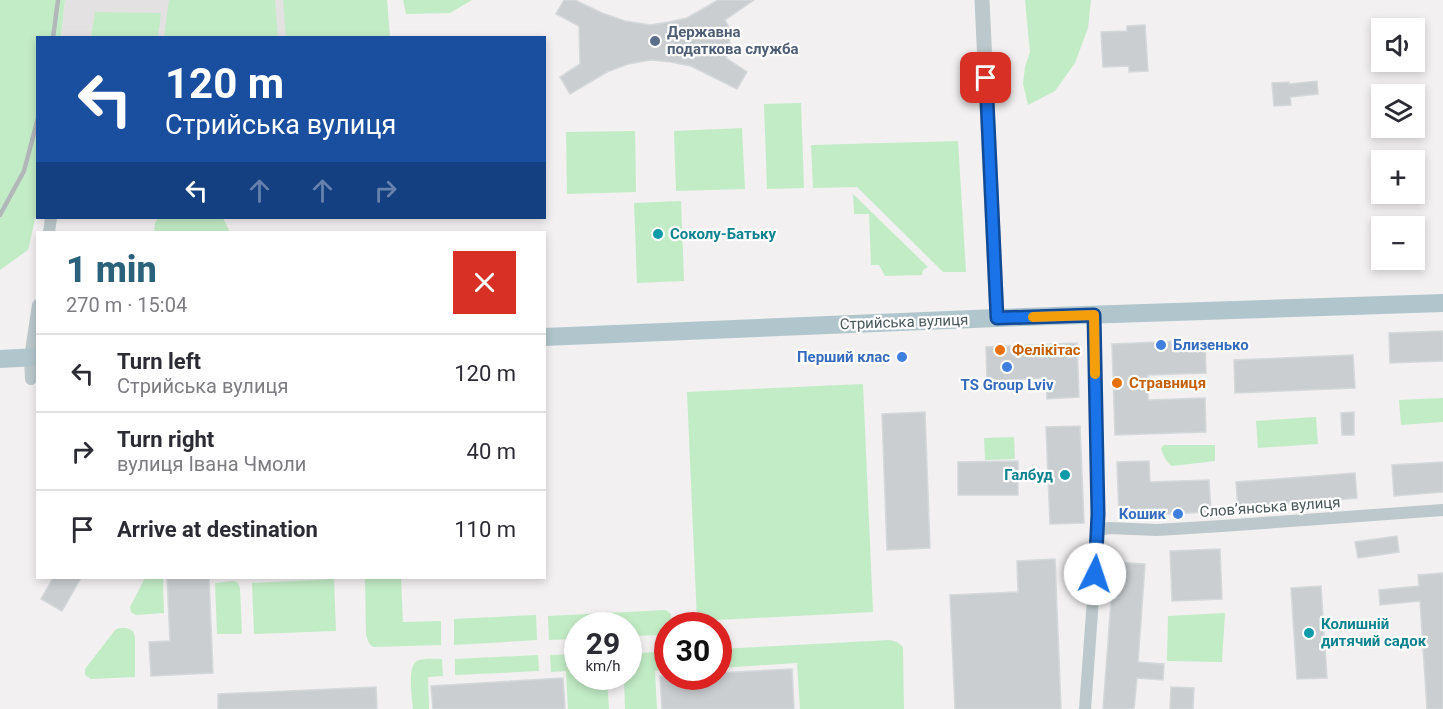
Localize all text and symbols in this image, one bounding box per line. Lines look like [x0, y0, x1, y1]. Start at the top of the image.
map controls [1371, 18, 1425, 270]
button: sound [1371, 18, 1425, 72]
place label: Державна податкова служба [667, 23, 799, 58]
marker: Державна податкова служба [648, 34, 662, 48]
pin [960, 52, 1011, 103]
text: 120 m [165, 59, 284, 108]
icon: left [66, 60, 144, 138]
icon: arrive [969, 61, 1002, 94]
button: layers [1371, 84, 1425, 138]
text: Стрийська вулиця [165, 109, 396, 141]
button: + [1371, 150, 1425, 204]
icon: left [180, 174, 213, 207]
icon: ahead [243, 174, 276, 207]
icon: ahead [306, 174, 339, 207]
icon: right [369, 174, 402, 207]
button: − [1371, 216, 1425, 270]
place label: Соколу-Батьку [670, 225, 776, 243]
marker: Соколу-Батьку [651, 227, 665, 241]
text: 1 min [66, 249, 157, 291]
button: close [453, 251, 516, 314]
text: 270 m · 15:04 [66, 293, 187, 317]
street label: Стрийська вулиця [839, 311, 969, 333]
place label: Близенько [1173, 336, 1249, 354]
marker: Близенько [1154, 338, 1168, 352]
place label: Фелікітас [1012, 341, 1081, 359]
marker: Фелікітас [993, 343, 1007, 357]
place label: Перший клас [797, 348, 890, 366]
text: Turn left [117, 349, 201, 374]
marker: Перший клас [895, 350, 909, 364]
icon: left [66, 357, 99, 390]
marker: TS Group Lviv [1000, 360, 1014, 374]
text: 120 m [454, 361, 516, 386]
text: Стрийська вулиця [117, 374, 288, 398]
place label: Стравниця [1129, 374, 1206, 392]
place label: TS Group Lviv [960, 376, 1054, 394]
marker: Стравниця [1110, 376, 1124, 390]
text: Turn right [117, 427, 214, 452]
icon: right [66, 435, 99, 468]
text: 40 m [467, 439, 516, 464]
text: вулиця Івана Чмоли [117, 452, 306, 476]
place label: Галбуд [1004, 466, 1054, 484]
marker: Галбуд [1058, 468, 1072, 482]
street label: Словʼянська вулиця [1199, 493, 1341, 521]
place label: Кошик [1119, 505, 1167, 523]
marker: Кошик [1171, 507, 1185, 521]
icon: arrive [66, 513, 99, 546]
text: Arrive at destination [117, 517, 318, 542]
text: 110 m [454, 517, 516, 542]
position arrow [1063, 542, 1127, 606]
speed limit sign: 30 [654, 612, 732, 690]
place label: Колишній дитячий садок [1321, 615, 1427, 650]
text: 29 [586, 626, 620, 661]
marker: Колишній дитячий садок [1302, 626, 1316, 640]
text: km/h [585, 657, 621, 675]

